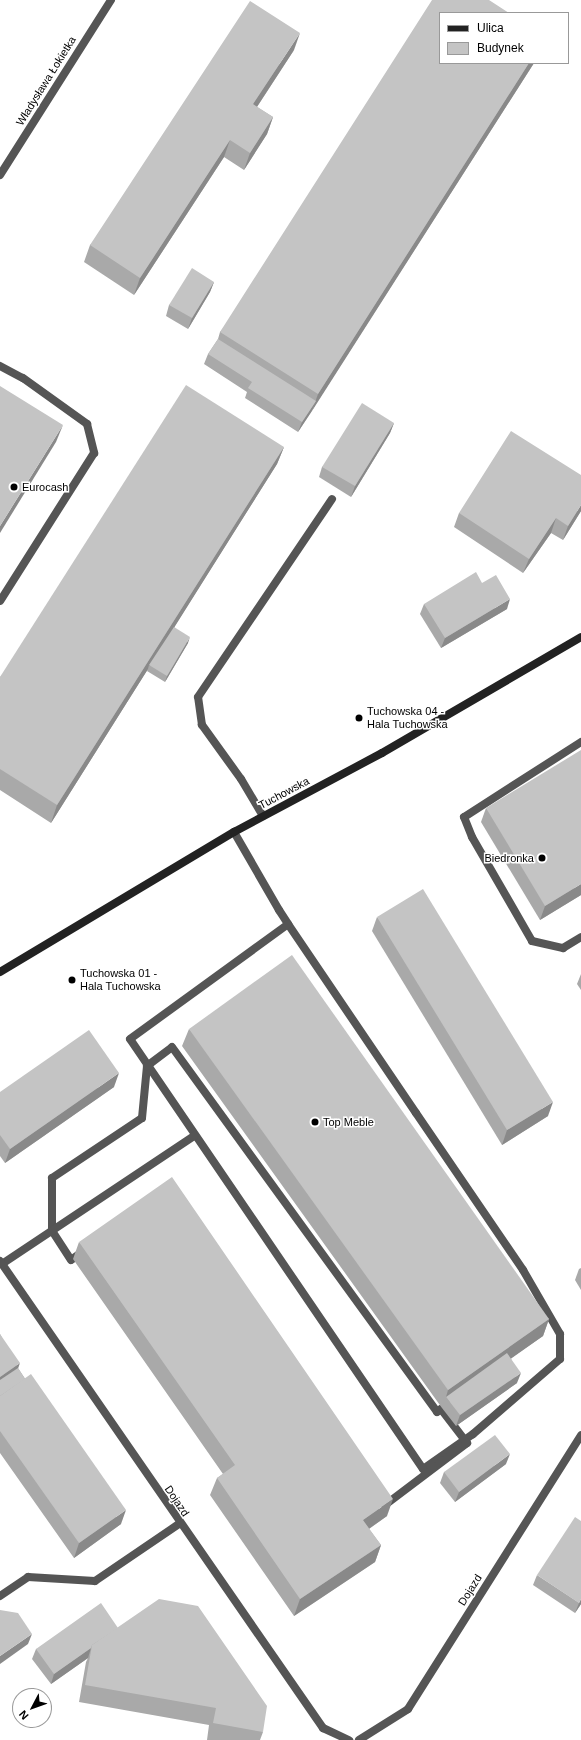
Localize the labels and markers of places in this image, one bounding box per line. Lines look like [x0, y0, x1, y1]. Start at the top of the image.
place label: Eurocash [22, 480, 68, 494]
marker: Eurocash [9, 482, 19, 492]
place label: Tuchowska 04 - Hala Tuchowska [367, 705, 448, 731]
marker: Tuchowska 04 - Hala Tuchowska [354, 713, 364, 723]
place label: Biedronka [484, 851, 534, 865]
marker: Biedronka [537, 853, 547, 863]
place label: Tuchowska 01 - Hala Tuchowska [80, 967, 161, 993]
marker: Tuchowska 01 - Hala Tuchowska [67, 975, 77, 985]
place label: Top Meble [323, 1115, 374, 1129]
marker: Top Meble [310, 1117, 320, 1127]

